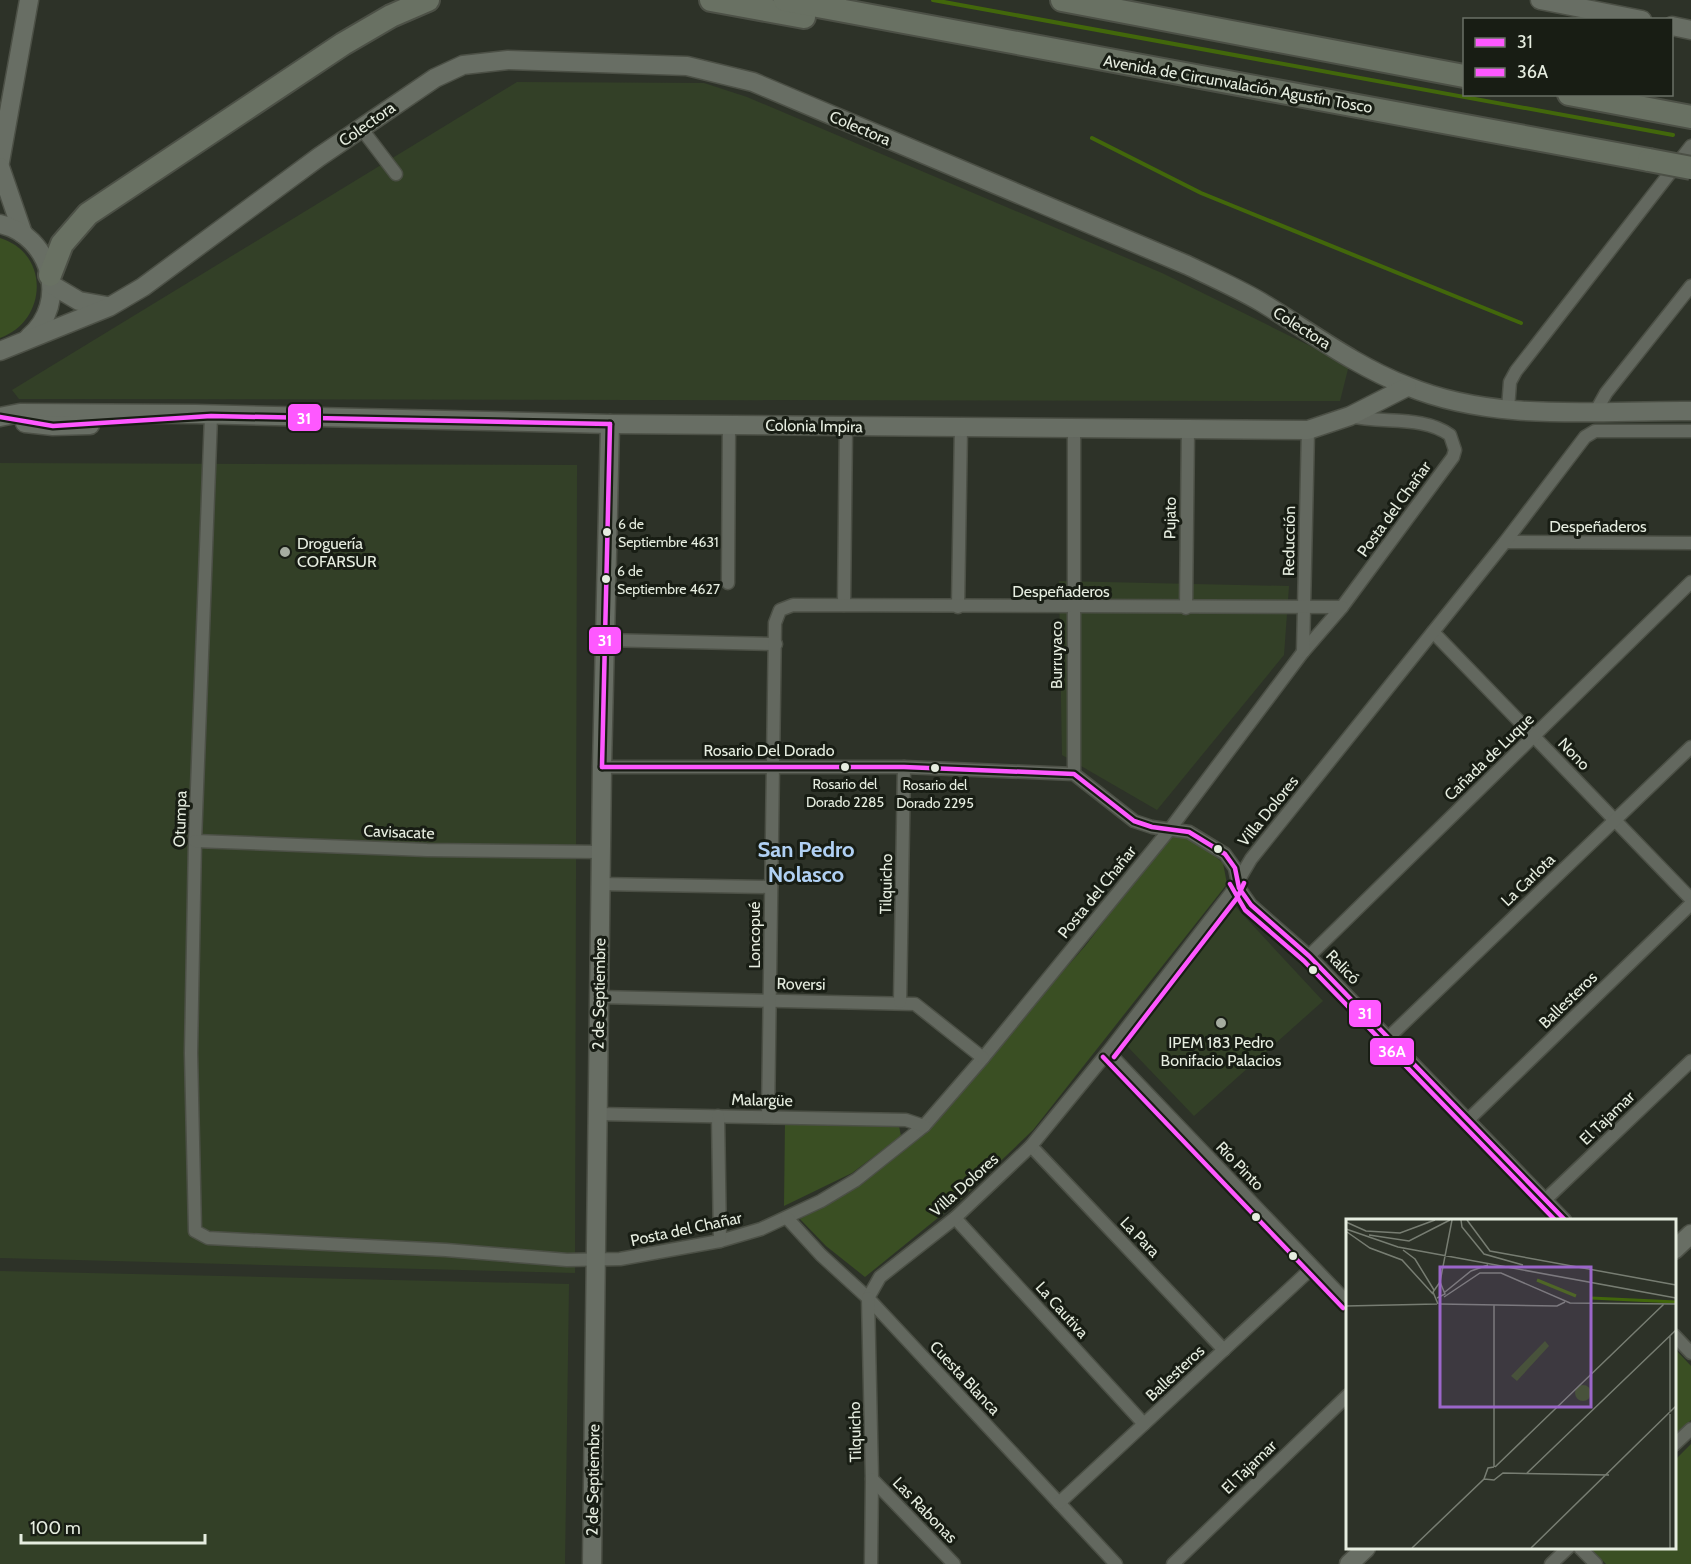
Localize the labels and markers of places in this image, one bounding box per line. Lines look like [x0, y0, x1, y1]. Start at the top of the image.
place label: 6 de Septiembre 4631 [618, 515, 719, 551]
marker: 6 de Septiembre 4631 [601, 526, 613, 538]
place label: Droguería COFARSUR [297, 534, 377, 571]
marker: Droguería COFARSUR [278, 545, 292, 559]
place label: 6 de Septiembre 4627 [617, 562, 720, 598]
marker: 6 de Septiembre 4627 [600, 573, 612, 585]
marker: Rosario del Dorado 2285 [839, 761, 851, 773]
marker: Rosario del Dorado 2295 [929, 762, 941, 774]
place label: Rosario del Dorado 2285 [806, 775, 884, 811]
place label: Rosario del Dorado 2295 [896, 776, 974, 812]
unlabelled marker [1212, 843, 1224, 855]
unlabelled marker [1307, 964, 1319, 976]
marker: IPEM 183 Pedro Bonifacio Palacios [1214, 1016, 1228, 1030]
place label: IPEM 183 Pedro Bonifacio Palacios [1161, 1033, 1282, 1070]
unlabelled marker [1250, 1211, 1262, 1223]
unlabelled marker [1287, 1250, 1299, 1262]

